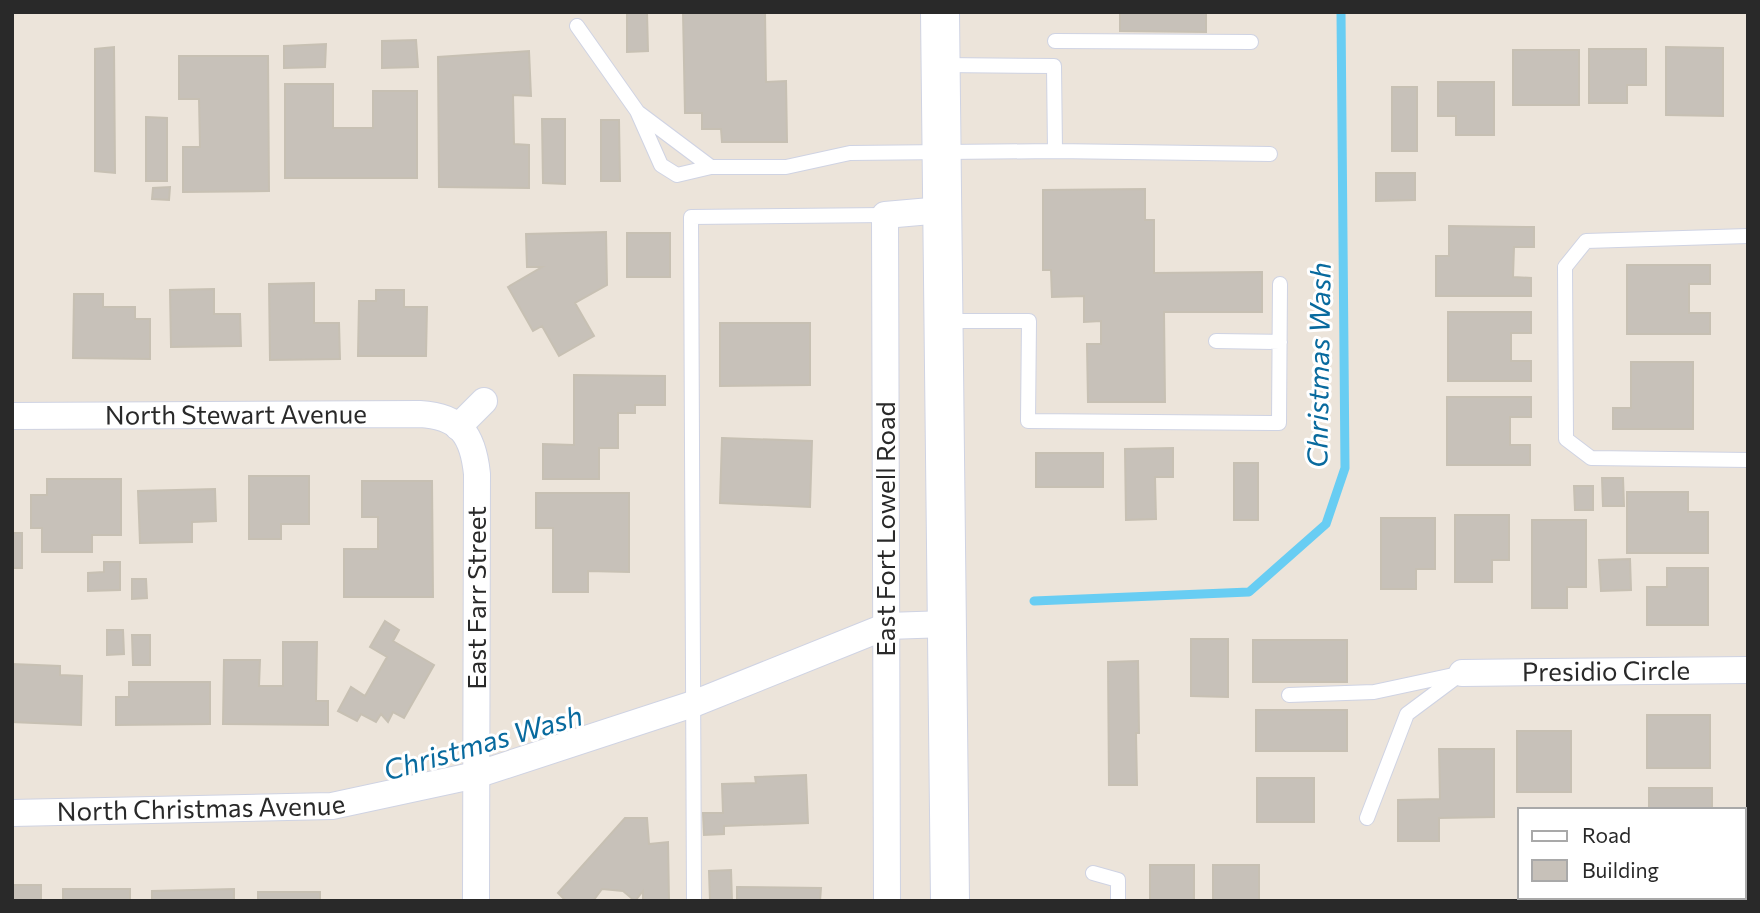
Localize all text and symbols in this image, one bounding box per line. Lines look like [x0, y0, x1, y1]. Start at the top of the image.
water label: Christmas Wash [1299, 262, 1337, 468]
street label: North Stewart Avenue [105, 397, 367, 430]
street label: East Fort Lowell Road [869, 401, 900, 657]
street label: East Farr Street [460, 506, 491, 690]
street label: Presidio Circle [1522, 654, 1690, 686]
water label: Christmas Wash [379, 697, 586, 787]
street label: North Christmas Avenue [57, 787, 348, 826]
legend [1518, 808, 1746, 899]
text: Road [1582, 822, 1631, 847]
text: Building [1582, 857, 1659, 882]

